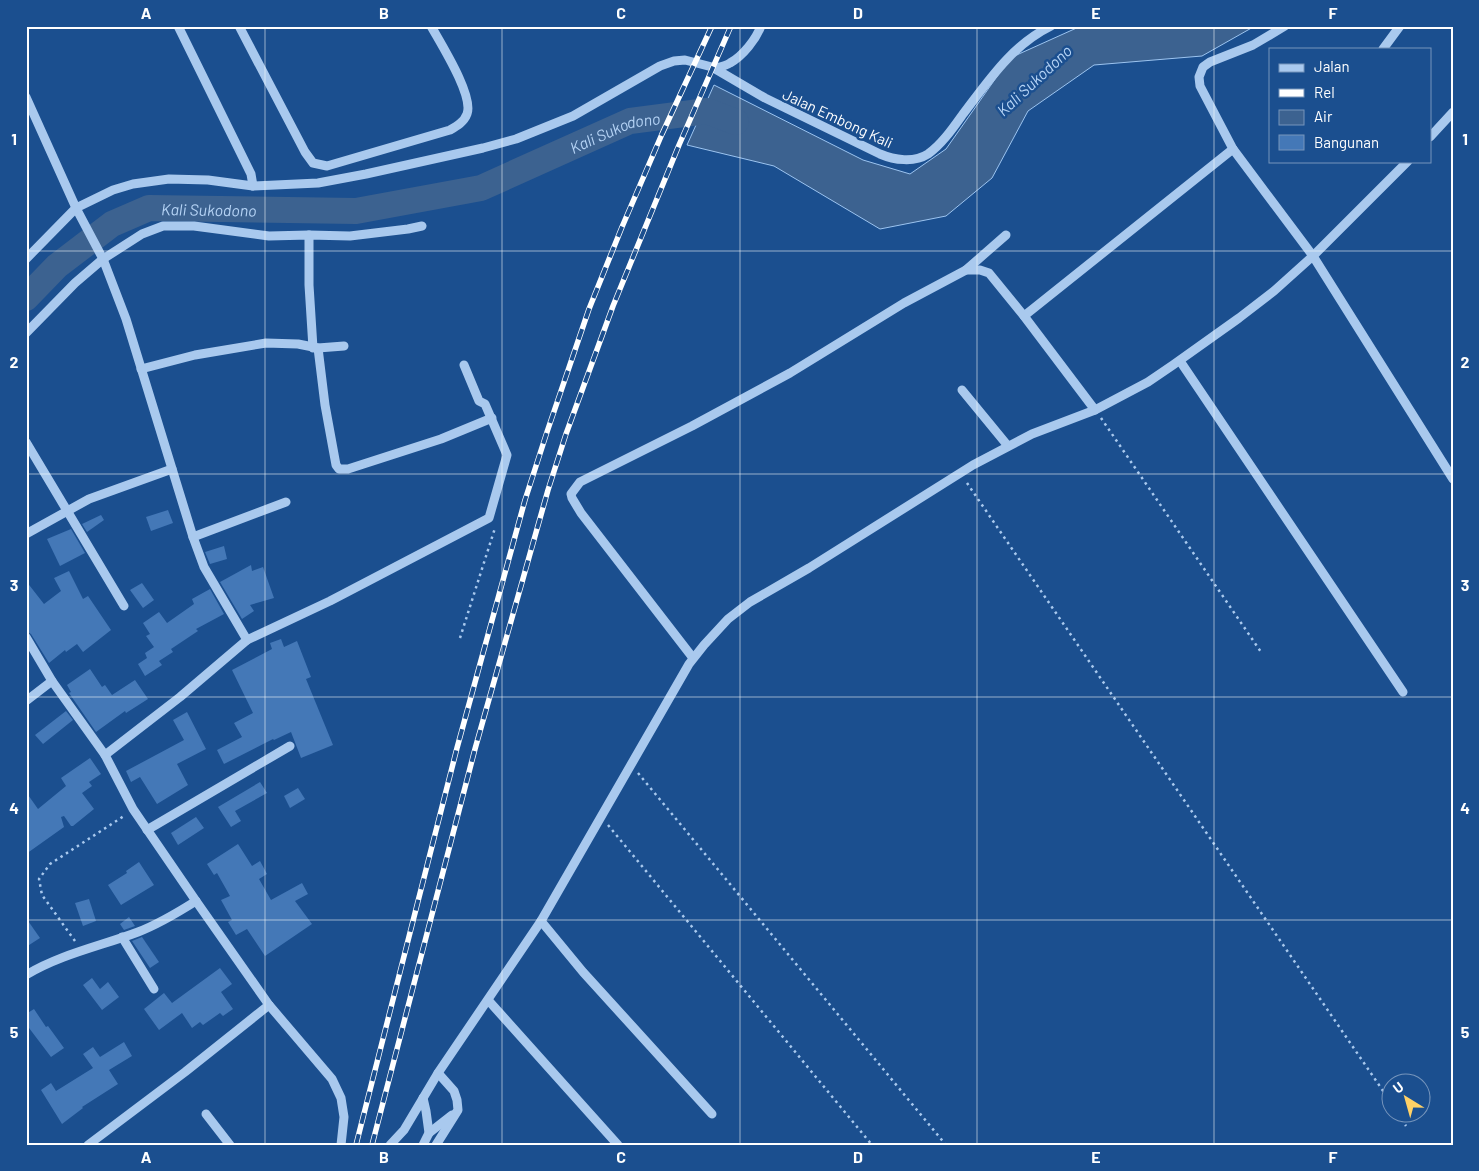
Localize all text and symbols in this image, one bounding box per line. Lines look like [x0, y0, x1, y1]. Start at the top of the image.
text: A [141, 3, 152, 22]
text: B [379, 3, 389, 22]
text: C [616, 3, 626, 22]
text: D [853, 3, 863, 22]
text: E [1091, 3, 1101, 22]
text: F [1329, 3, 1338, 22]
water label: Kali Sukodono [993, 41, 1075, 119]
legend [1269, 48, 1432, 162]
text: Jalan [1314, 57, 1350, 75]
text: Rel [1314, 83, 1335, 101]
street label: Jalan Embong Kali [780, 85, 896, 151]
text: Air [1314, 107, 1333, 125]
water label: Kali Sukodono [567, 108, 661, 156]
text: 1 [11, 129, 17, 148]
text: 1 [1462, 129, 1468, 148]
text: Bangunan [1314, 133, 1379, 151]
water label: Kali Sukodono [161, 199, 257, 219]
text: 2 [10, 352, 19, 371]
text: 2 [1461, 352, 1470, 371]
text: 3 [10, 575, 18, 594]
text: 3 [1461, 575, 1469, 594]
text: 4 [9, 798, 19, 817]
text: 4 [1460, 798, 1470, 817]
text: 5 [10, 1022, 19, 1041]
text: 5 [1461, 1022, 1470, 1041]
north arrow [1382, 1074, 1432, 1124]
text: U [1389, 1078, 1407, 1097]
text: A [141, 1147, 152, 1166]
text: B [379, 1147, 389, 1166]
text: C [616, 1147, 626, 1166]
text: D [853, 1147, 863, 1166]
text: E [1091, 1147, 1101, 1166]
text: F [1329, 1147, 1338, 1166]

